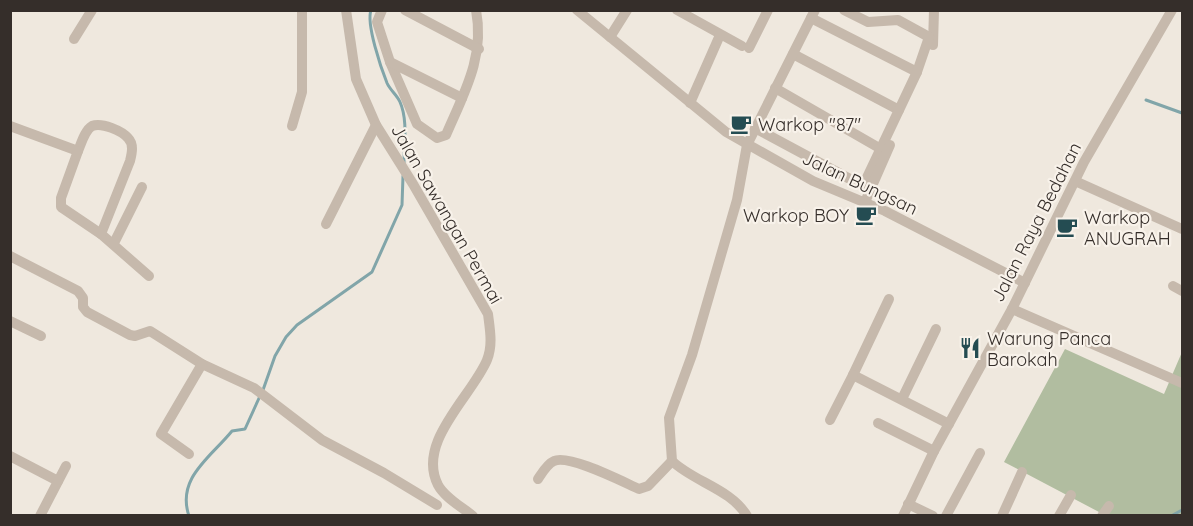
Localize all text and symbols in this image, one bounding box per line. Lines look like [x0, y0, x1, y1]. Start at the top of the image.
cafe icon: Warkop "87" [729, 112, 753, 136]
place label: Warkop "87" [758, 113, 861, 136]
street label: Jalan Sawangan Permai [386, 120, 508, 308]
street label: Jalan Raya Bedahan [986, 138, 1086, 306]
street label: Jalan Bungsan [799, 146, 921, 220]
cafe icon: Warkop BOY [854, 203, 878, 227]
place label: Warkop BOY [743, 204, 849, 227]
place label: Warkop ANUGRAH [1084, 206, 1171, 250]
cafe icon: Warkop ANUGRAH [1055, 215, 1079, 239]
place label: Warung Panca Barokah [987, 327, 1111, 371]
restaurant icon: Warung Panca Barokah [958, 336, 982, 360]

